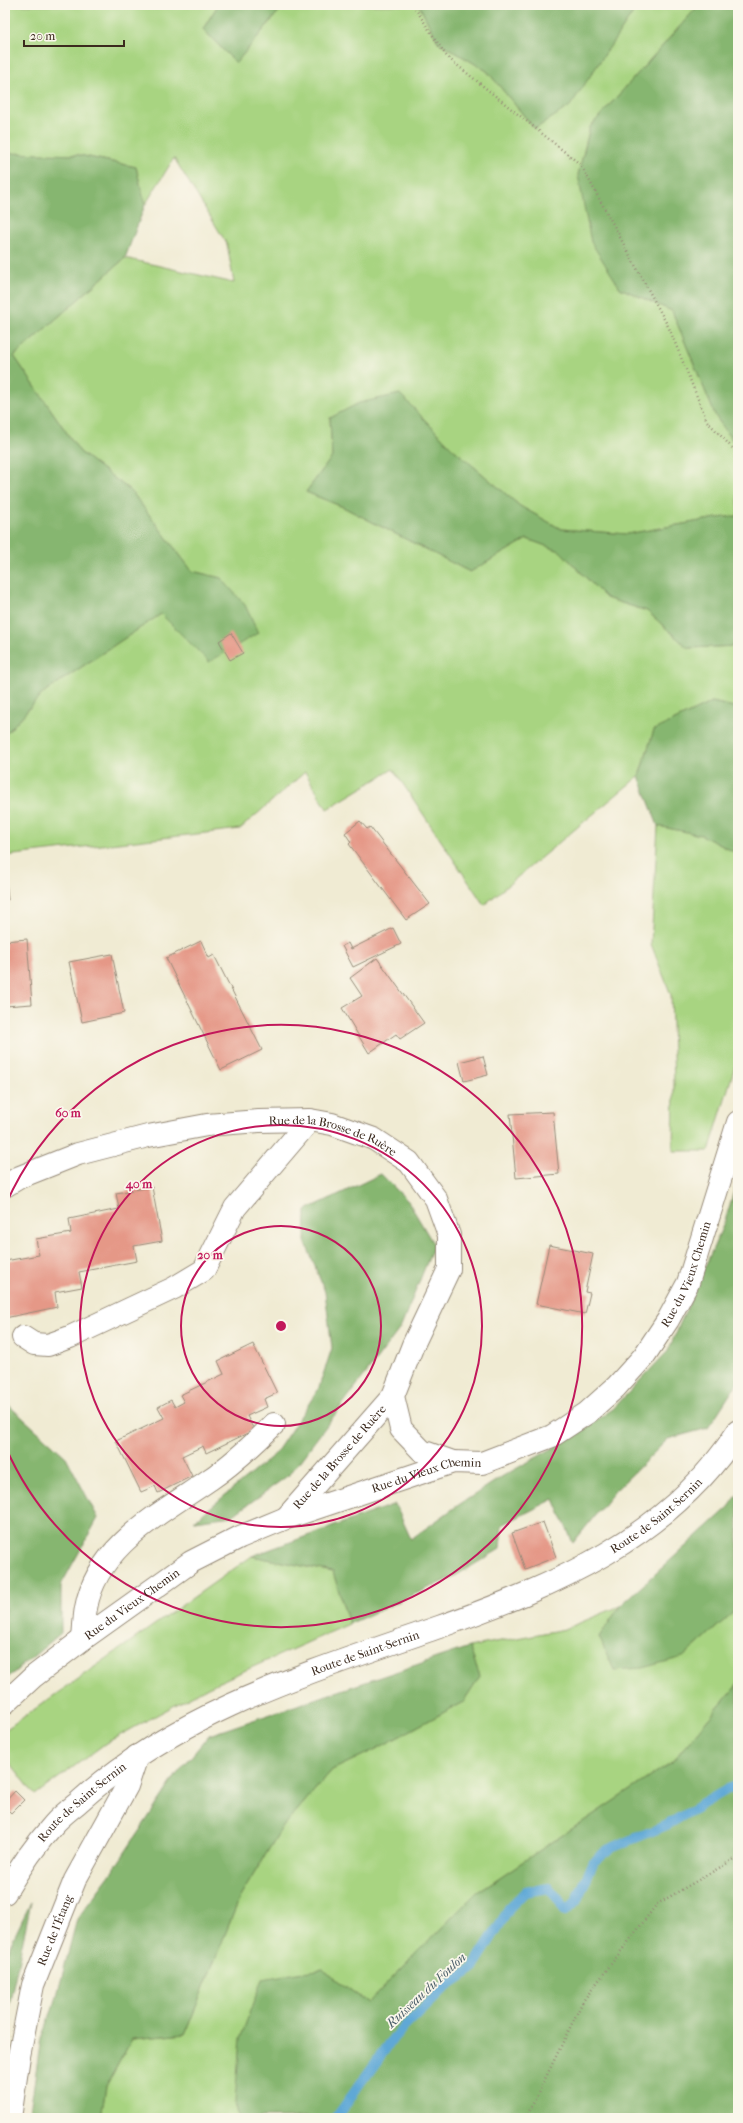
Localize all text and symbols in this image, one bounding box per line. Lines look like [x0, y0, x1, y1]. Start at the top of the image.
scale bar [24, 22, 124, 48]
text: 20 m [30, 29, 55, 43]
text: 60 m [55, 1106, 82, 1120]
street label: Rue de la Brosse de Ruère [269, 1113, 399, 1159]
text: 40 m [125, 1177, 153, 1192]
street label: Rue du Vieux Chemin [658, 1219, 714, 1330]
text: 20 m [197, 1248, 224, 1262]
centre of rings [274, 1319, 288, 1333]
street label: Rue de la Brosse de Ruère [290, 1402, 389, 1512]
street label: Rue du Vieux Chemin [370, 1455, 482, 1496]
street label: Route de Saint-Sernin [608, 1475, 705, 1556]
street label: Rue du Vieux Chemin [81, 1565, 182, 1643]
street label: Route de Saint-Sernin [309, 1627, 421, 1678]
street label: Route de Saint-Sernin [35, 1759, 129, 1845]
street label: Rue de l'Étang [34, 1892, 76, 1968]
water label: Ruisseau du Foulon [382, 1949, 469, 2031]

